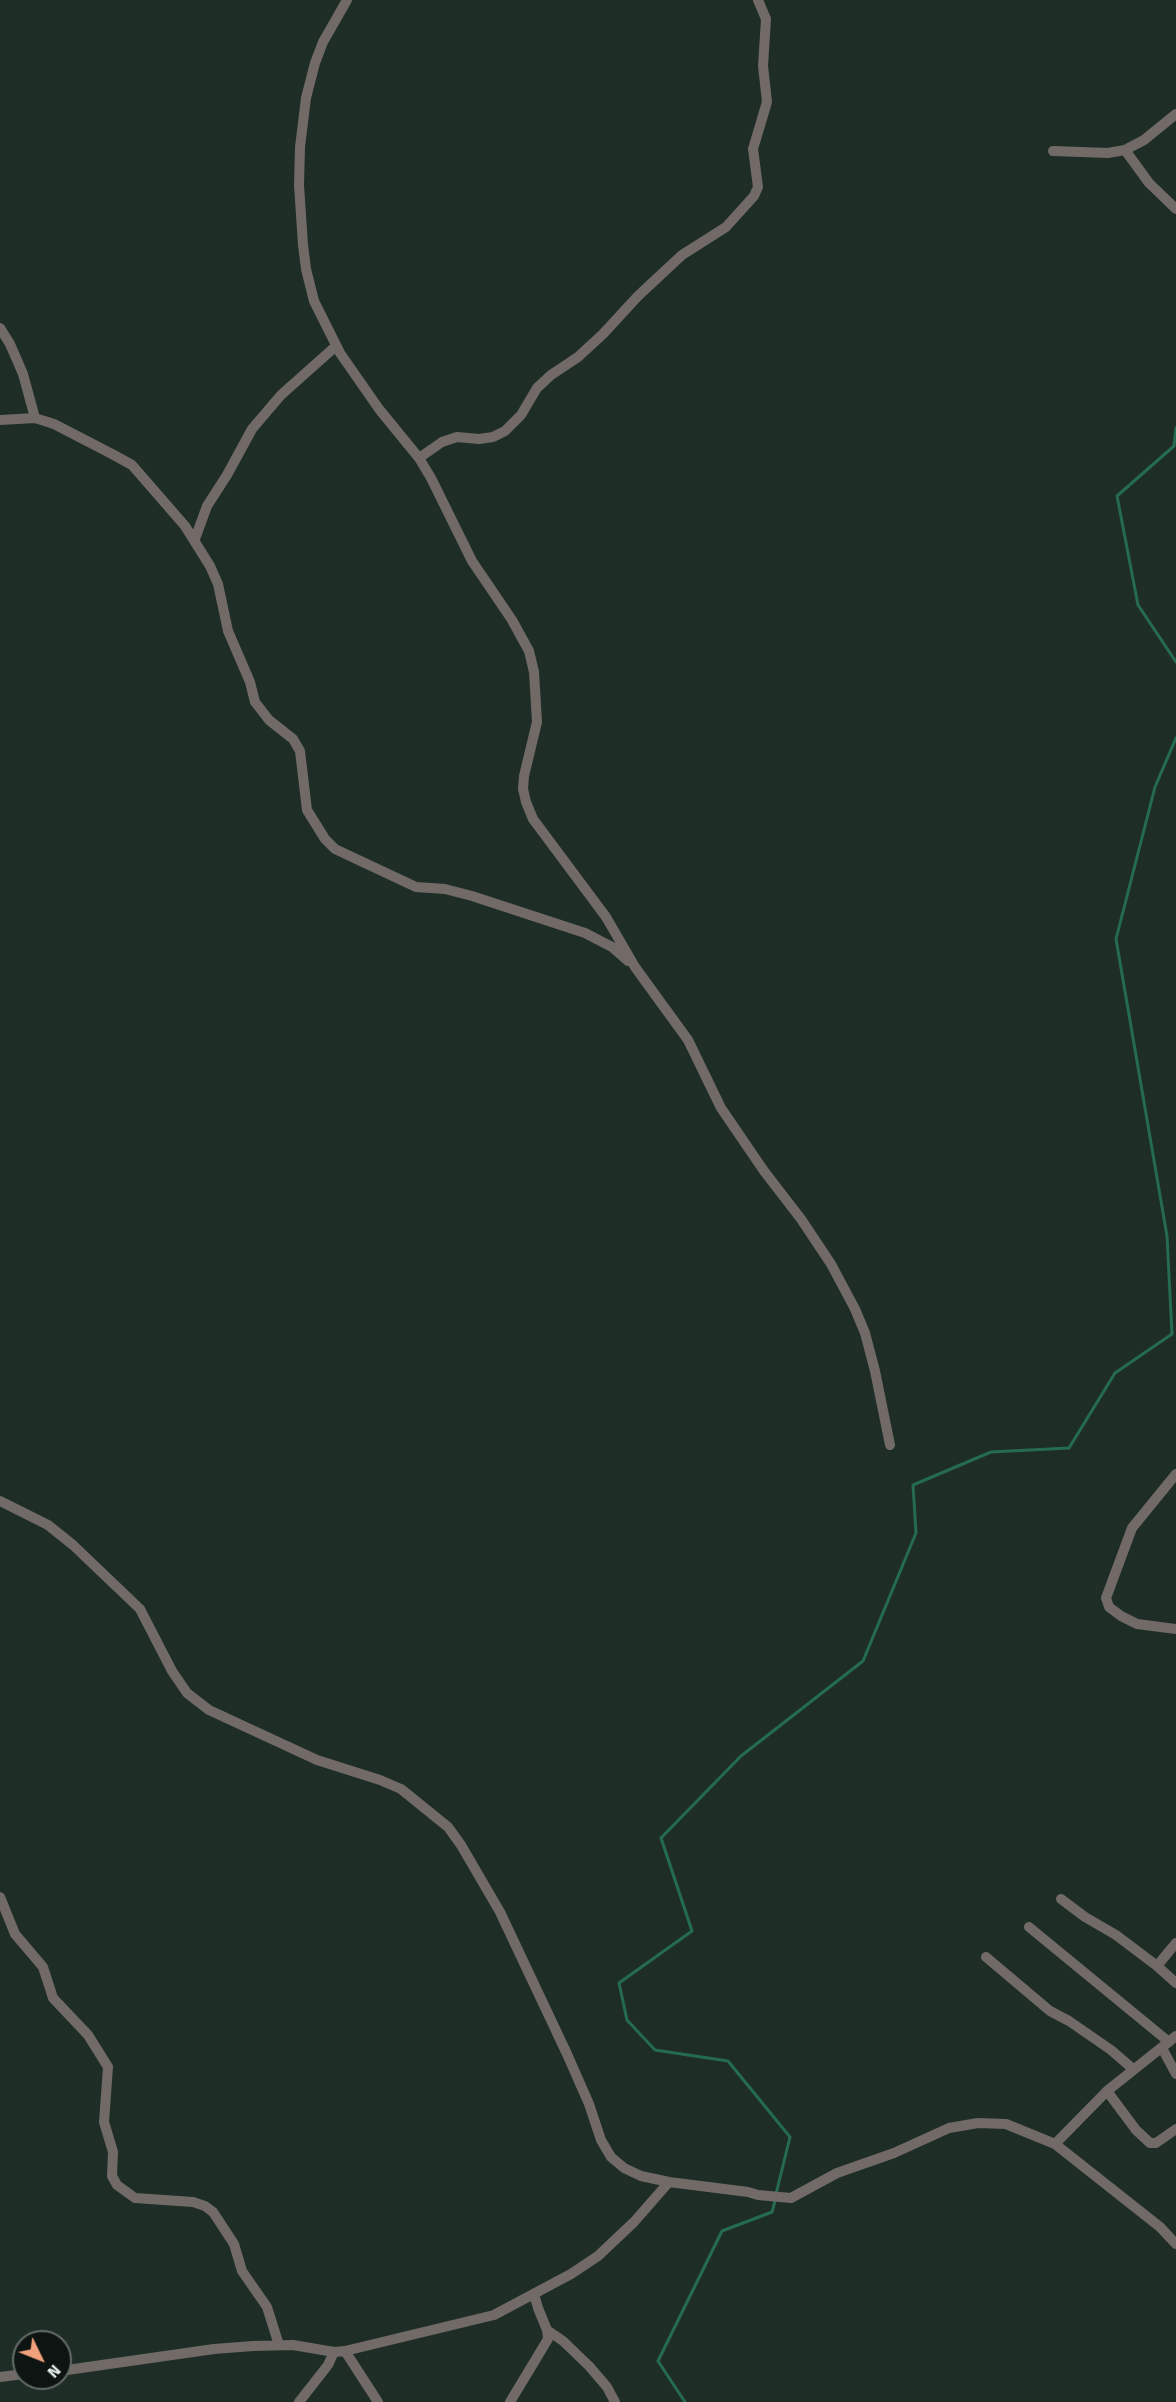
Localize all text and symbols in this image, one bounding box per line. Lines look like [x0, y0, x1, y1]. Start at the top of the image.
north arrow [12, 2330, 72, 2390]
text: N [44, 2361, 65, 2382]

